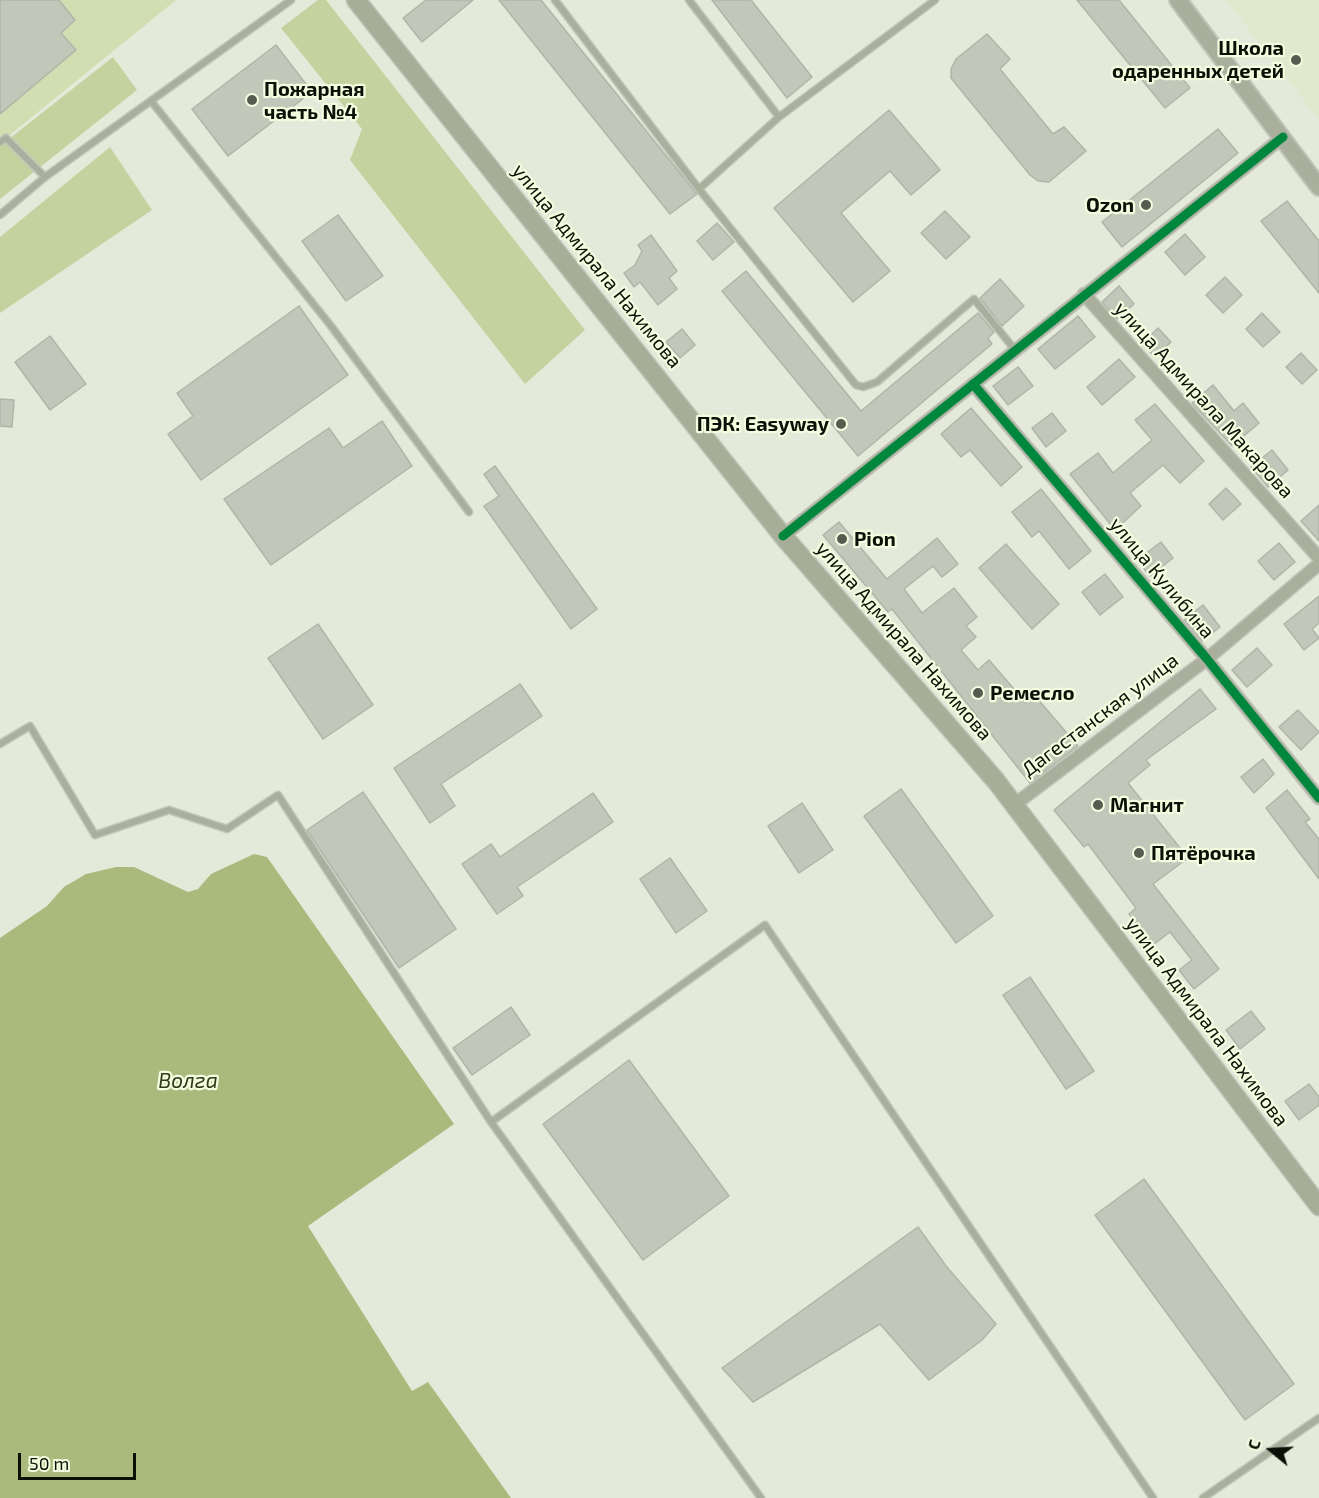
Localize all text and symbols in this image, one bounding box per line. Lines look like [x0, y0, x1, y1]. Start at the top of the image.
place label: Школа одаренных детей [1112, 36, 1284, 83]
marker: Школа одаренных детей [1289, 53, 1303, 67]
place label: Пожарная часть №4 [264, 77, 364, 124]
marker: Пожарная часть №4 [245, 93, 259, 107]
street label: улица Адмирала Нахимова [507, 159, 687, 373]
place label: Ozon [1086, 193, 1134, 217]
marker: Ozon [1139, 198, 1153, 212]
street label: улица Адмирала Макарова [1109, 297, 1299, 503]
place label: ПЭК: Easyway [697, 412, 829, 436]
marker: ПЭК: Easyway [834, 417, 848, 431]
street label: улица Кулибина [1104, 512, 1220, 644]
place label: Pion [854, 527, 896, 551]
marker: Pion [835, 532, 849, 546]
street label: улица Адмирала Нахимова [811, 537, 997, 745]
street label: Дагестанская улица [1017, 648, 1183, 782]
place label: Ремесло [990, 681, 1074, 705]
marker: Ремесло [971, 686, 985, 700]
place label: Магнит [1110, 793, 1184, 817]
marker: Магнит [1091, 798, 1105, 812]
place label: Пятёрочка [1151, 841, 1256, 865]
marker: Пятёрочка [1132, 846, 1146, 860]
street label: улица Адмирала Нахимова [1120, 913, 1294, 1131]
water label: Волга [158, 1068, 218, 1094]
north arrow [1241, 1420, 1301, 1480]
text: С [1243, 1437, 1264, 1452]
scale bar [21, 1441, 140, 1479]
text: 50 m [29, 1452, 69, 1474]

